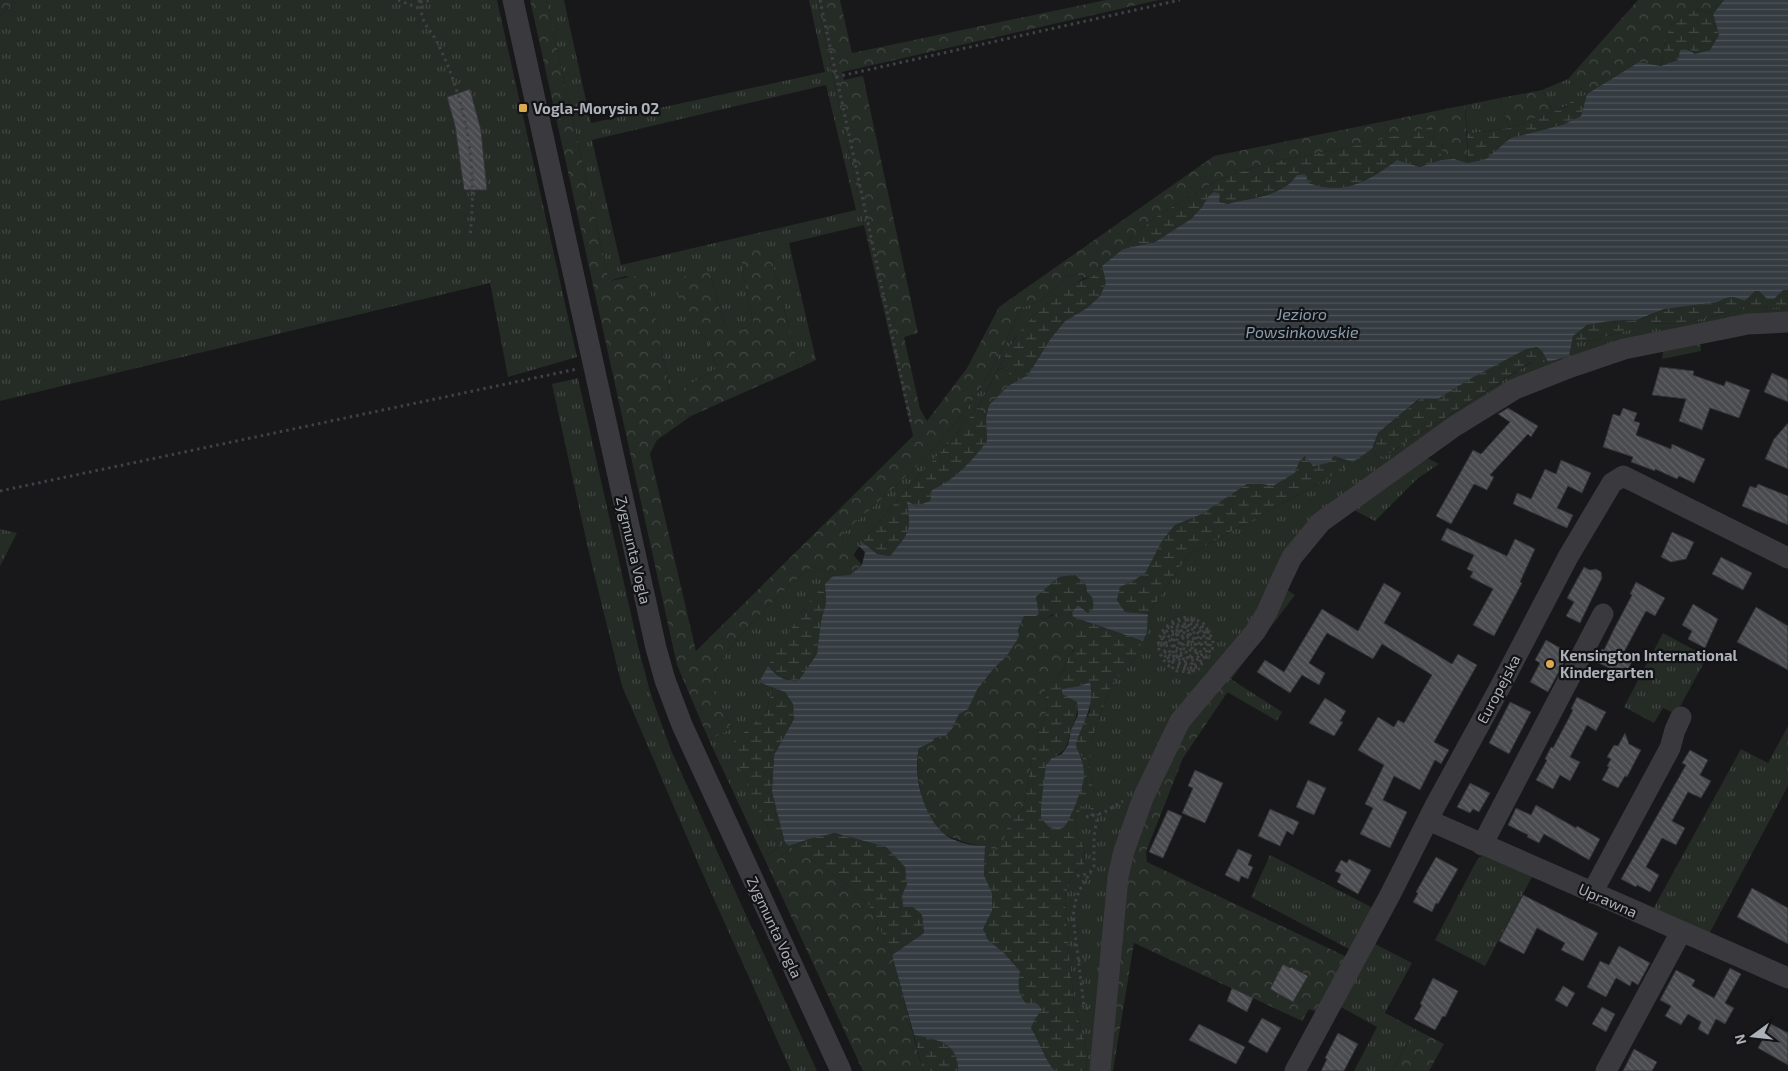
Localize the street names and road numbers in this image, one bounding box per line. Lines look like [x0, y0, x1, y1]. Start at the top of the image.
street label: Zygmunta Vogla [613, 494, 655, 606]
street label: Europejska [1472, 652, 1525, 727]
street label: Zygmunta Vogla [744, 873, 806, 981]
street label: Uprawna [1576, 879, 1640, 921]

